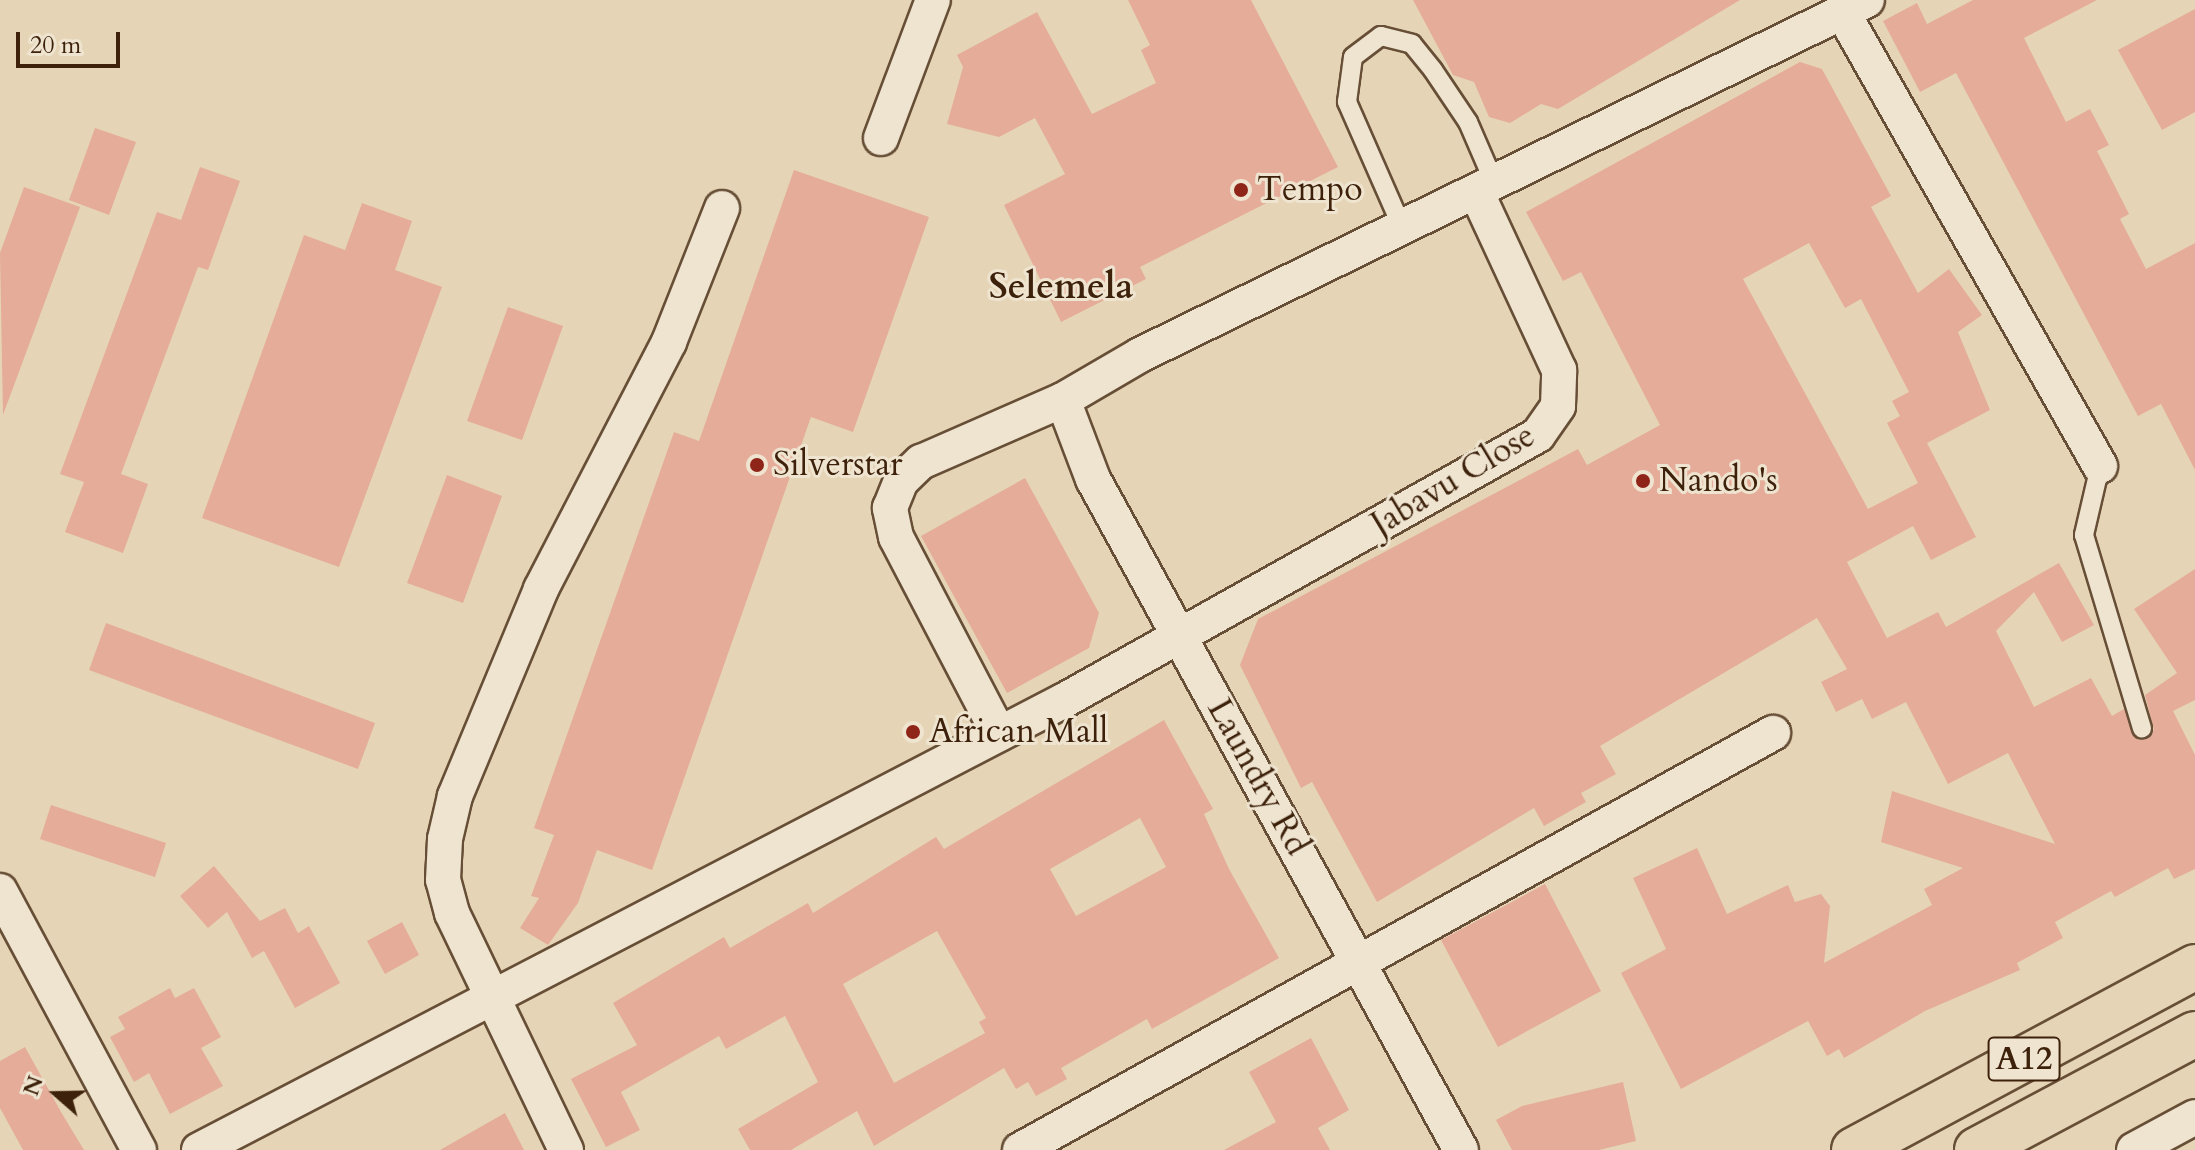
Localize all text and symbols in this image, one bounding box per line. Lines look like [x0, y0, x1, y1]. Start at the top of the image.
scale bar [20, 16, 124, 66]
text: 20 m [30, 29, 81, 62]
place label: Tempo [1257, 170, 1363, 210]
marker: Tempo [1232, 181, 1250, 199]
district label: Selemela [989, 265, 1133, 309]
street label: Jabavu Close [1364, 415, 1542, 545]
place label: Silverstar [773, 445, 902, 485]
marker: Silverstar [748, 456, 766, 474]
place label: Nando's [1659, 461, 1778, 501]
marker: Nando's [1634, 472, 1652, 490]
street label: Laundry Rd [1198, 692, 1318, 862]
place label: African Mall [929, 712, 1108, 752]
marker: African Mall [904, 723, 922, 741]
road number: A12 [1986, 1031, 2062, 1087]
north arrow [16, 1054, 96, 1134]
text: N [16, 1072, 51, 1100]

